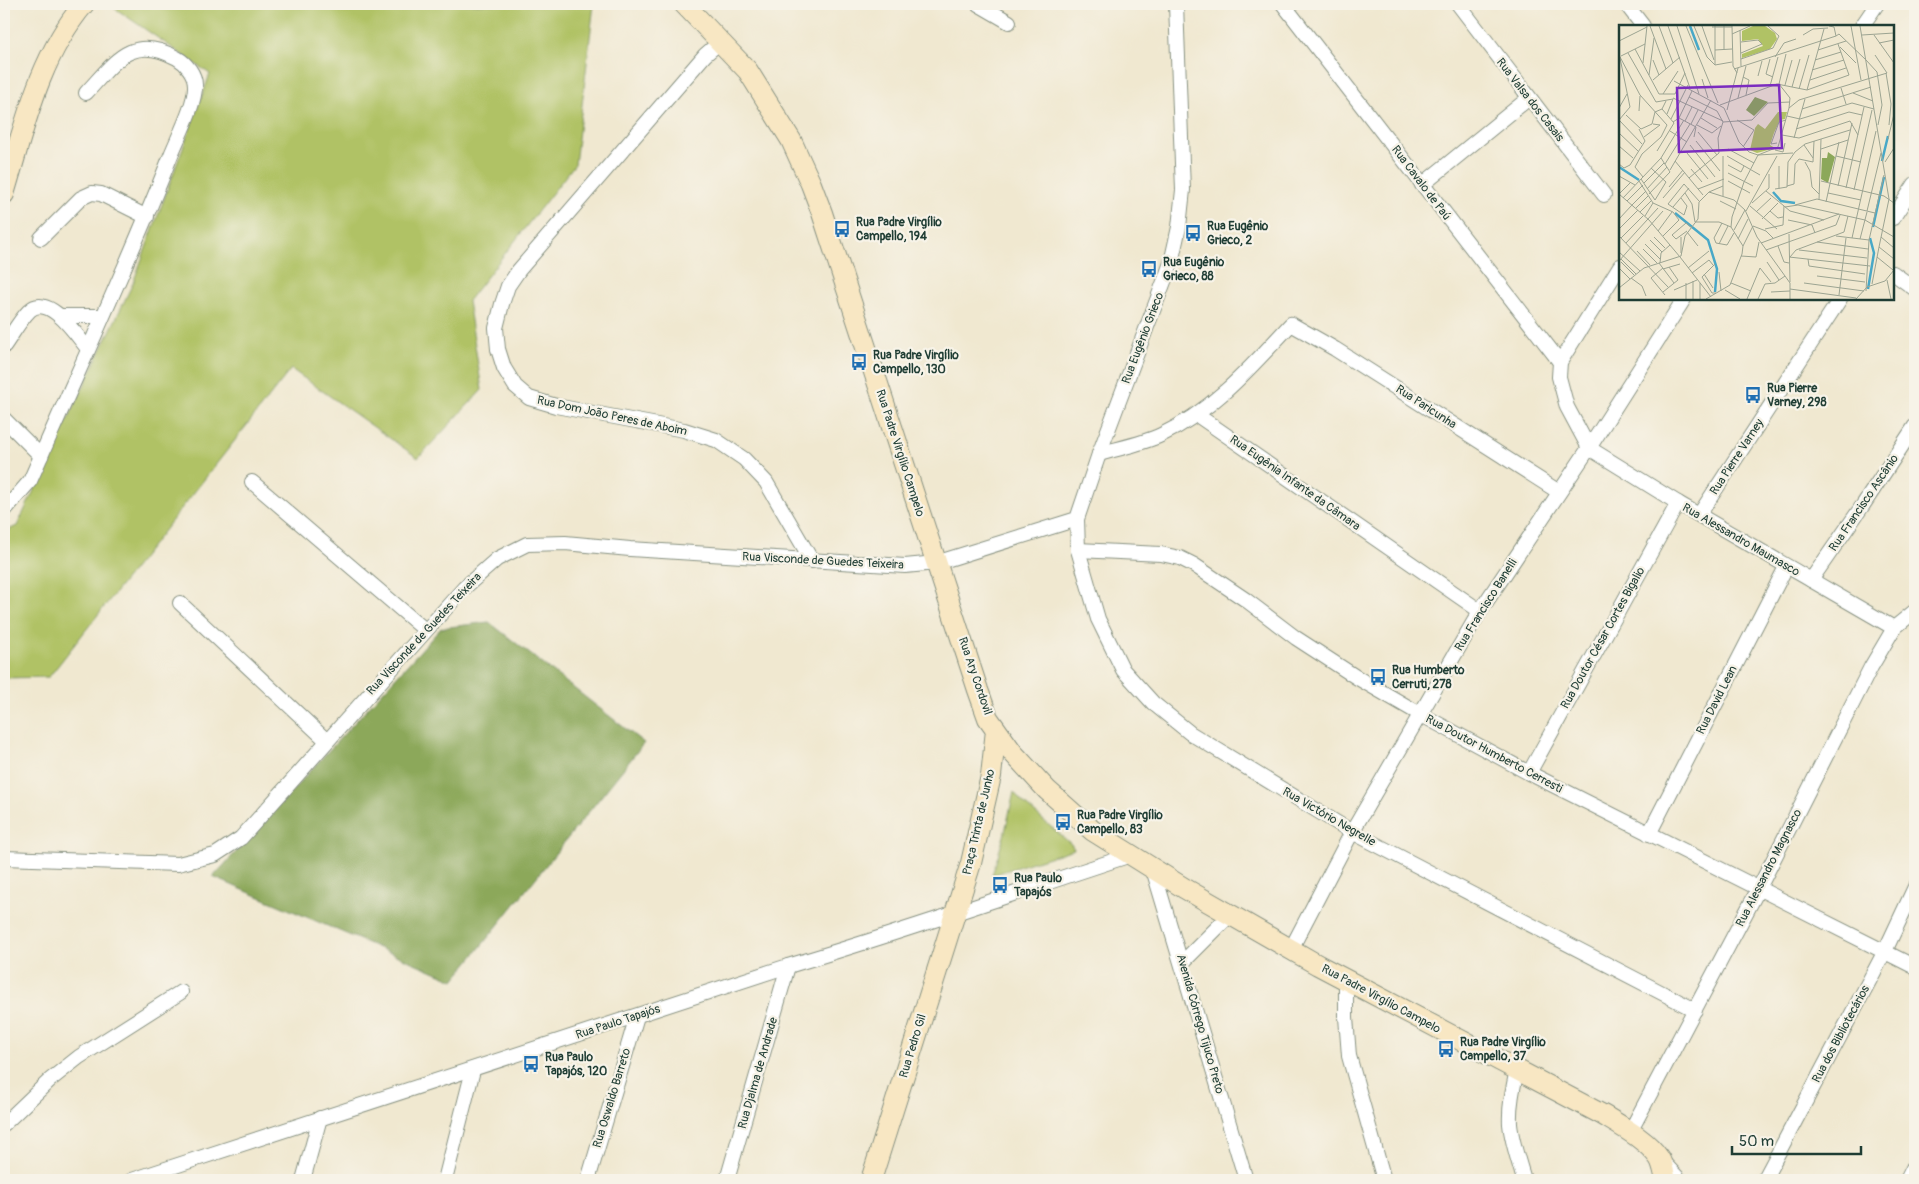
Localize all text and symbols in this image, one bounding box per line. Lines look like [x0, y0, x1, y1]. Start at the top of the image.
inset map [1619, 25, 1894, 300]
street label: Rua Valsa dos Casais [1493, 55, 1568, 145]
street label: Rua Cavalo de Paú [1388, 143, 1454, 223]
place label: Rua Padre Virgílio Campello, 194 [856, 215, 942, 244]
bus stop icon: Rua Padre Virgílio Campello, 194 [832, 219, 852, 239]
place label: Rua Eugênio Grieco, 2 [1207, 219, 1269, 248]
bus stop icon: Rua Eugênio Grieco, 2 [1183, 223, 1203, 243]
place label: Rua Eugênio Grieco, 88 [1163, 255, 1225, 284]
bus stop icon: Rua Eugênio Grieco, 88 [1139, 259, 1159, 279]
street label: Rua Eugênio Grieco [1119, 290, 1168, 386]
place label: Rua Padre Virgílio Campello, 130 [873, 348, 959, 377]
bus stop icon: Rua Padre Virgílio Campello, 130 [849, 352, 869, 372]
place label: Rua Pierre Varney, 298 [1767, 381, 1826, 410]
street label: Rua Paricunha [1393, 382, 1460, 432]
bus stop icon: Rua Pierre Varney, 298 [1743, 385, 1763, 405]
street label: Rua Padre Virgílio Campelo [872, 387, 928, 519]
street label: Rua Dom João Peres de Aboim [536, 393, 689, 439]
street label: Rua Pierre Varney [1707, 416, 1767, 498]
street label: Rua Eugênia Infante da Câmara [1227, 432, 1364, 534]
street label: Rua Francisco Ascânio [1826, 451, 1902, 554]
street label: Rua Alessandro Maumasco [1680, 500, 1803, 580]
street label: Rua Visconde de Guedes Teixeira [742, 549, 905, 573]
street label: Rua Francisco Banelli [1452, 556, 1520, 654]
street label: Rua Doutor César Cortes Bigalio [1558, 564, 1649, 712]
street label: Rua Visconde de Guedes Teixeira [363, 569, 485, 698]
street label: Rua Ary Cordovil [955, 635, 995, 717]
place label: Rua Humberto Cerruti, 278 [1392, 663, 1465, 692]
street label: Rua David Lean [1693, 663, 1741, 737]
bus stop icon: Rua Humberto Cerruti, 278 [1368, 667, 1388, 687]
street label: Rua Doutor Humberto Cerresti [1423, 711, 1565, 797]
street label: Praça Trinta de Junho [960, 767, 999, 876]
street label: Rua Victório Negrelle [1280, 784, 1378, 850]
street label: Rua Alessandro Magnasco [1733, 806, 1805, 929]
place label: Rua Padre Virgílio Campello, 83 [1077, 808, 1163, 837]
bus stop icon: Rua Padre Virgílio Campello, 83 [1053, 812, 1073, 832]
place label: Rua Paulo Tapajós [1013, 871, 1063, 900]
bus stop icon: Rua Paulo Tapajós [990, 875, 1010, 895]
street label: Avenida Córrego Tijuco Preto [1173, 952, 1227, 1096]
street label: Rua Padre Virgílio Campelo [1319, 961, 1444, 1037]
street label: Rua dos Bibliotecários [1809, 982, 1873, 1085]
street label: Rua Paulo Tapajós [574, 1001, 663, 1043]
street label: Rua Pedro Gil [896, 1012, 930, 1080]
street label: Rua Djalma de Andrade [735, 1015, 781, 1131]
place label: Rua Padre Virgílio Campello, 37 [1460, 1035, 1546, 1064]
bus stop icon: Rua Padre Virgílio Campello, 37 [1436, 1039, 1456, 1059]
street label: Rua Oswaldo Barreto [590, 1046, 634, 1150]
place label: Rua Paulo Tapajós, 120 [544, 1050, 607, 1079]
bus stop icon: Rua Paulo Tapajós, 120 [521, 1054, 541, 1074]
scale bar [1732, 1124, 1860, 1156]
text: 50 m [1739, 1132, 1774, 1151]

